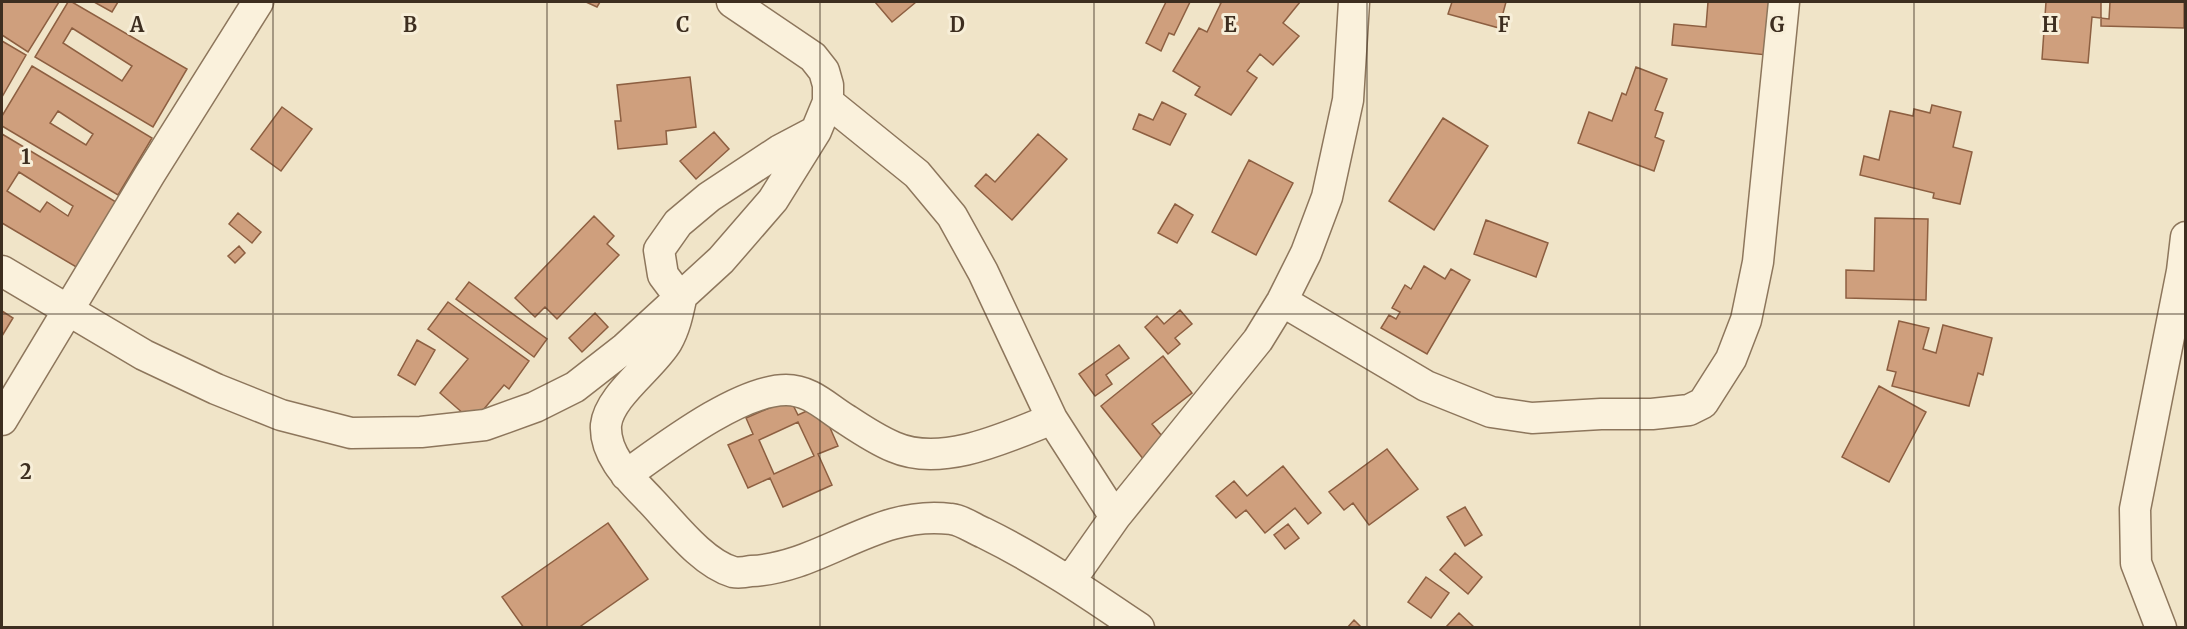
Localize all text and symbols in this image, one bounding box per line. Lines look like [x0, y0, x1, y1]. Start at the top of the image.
text: A [129, 12, 145, 37]
text: B [403, 12, 417, 37]
text: C [676, 12, 690, 37]
text: D [949, 12, 965, 37]
text: E [1223, 12, 1237, 37]
text: F [1498, 12, 1511, 37]
text: G [1770, 12, 1785, 37]
text: H [2042, 12, 2058, 37]
text: 1 [21, 144, 31, 169]
text: 2 [20, 459, 32, 484]

